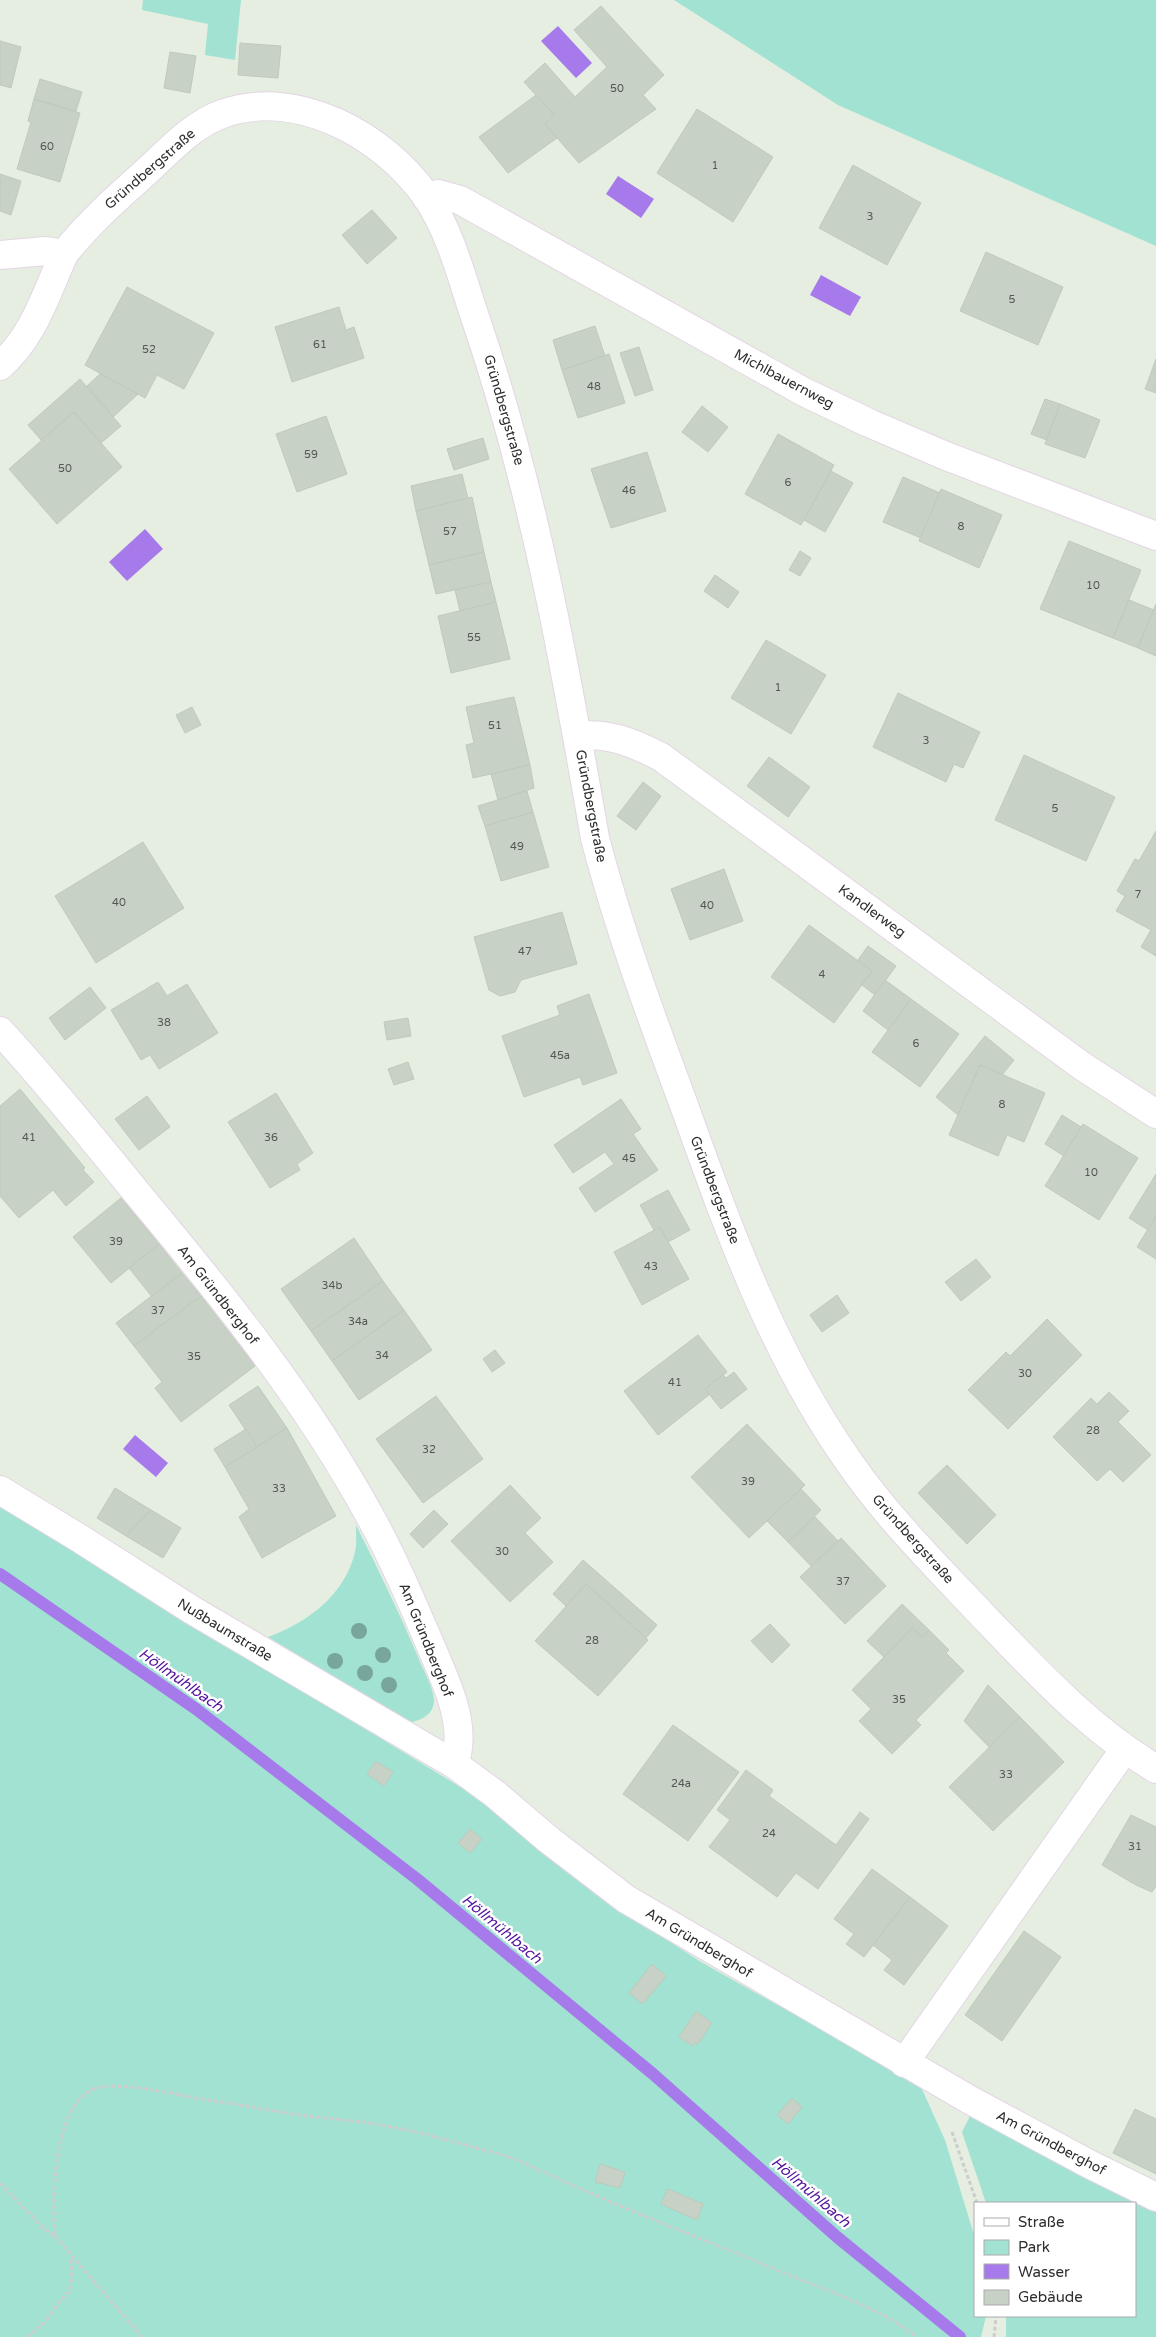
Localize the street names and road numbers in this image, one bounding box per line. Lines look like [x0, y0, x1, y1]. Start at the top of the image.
street label: Gründbergstraße [101, 125, 199, 213]
street label: Michlbauernweg [731, 345, 837, 413]
street label: Gründbergstraße [480, 353, 528, 467]
street label: Gründbergstraße [572, 748, 610, 864]
street label: Kandlerweg [835, 881, 909, 941]
street label: Gründbergstraße [687, 1134, 743, 1246]
street label: Am Gründberghof [174, 1242, 263, 1349]
street label: Gründbergstraße [868, 1491, 958, 1587]
street label: Am Gründberghof [395, 1580, 457, 1700]
street label: Nußbaumstraße [174, 1595, 276, 1665]
street label: Am Gründberghof [642, 1904, 756, 1982]
street label: Am Gründberghof [993, 2107, 1109, 2179]

